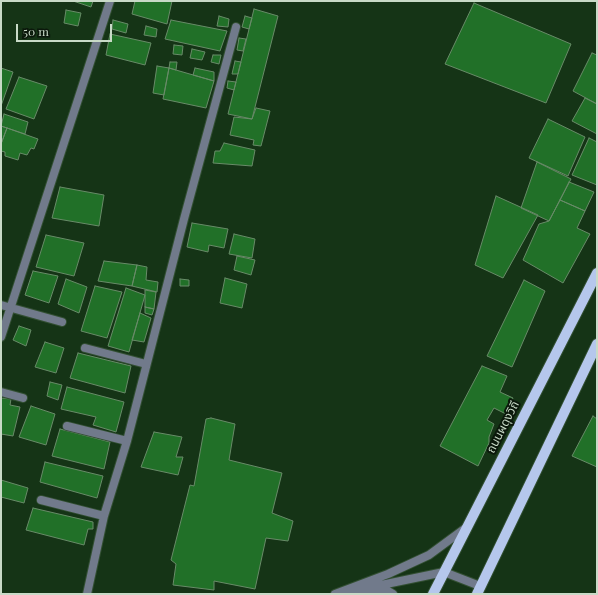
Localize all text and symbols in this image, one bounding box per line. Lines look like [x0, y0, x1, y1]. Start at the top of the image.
scale bar [18, 16, 114, 42]
text: 50 m [23, 23, 49, 39]
street label: ถนนผดุงวิถี [484, 398, 522, 456]

